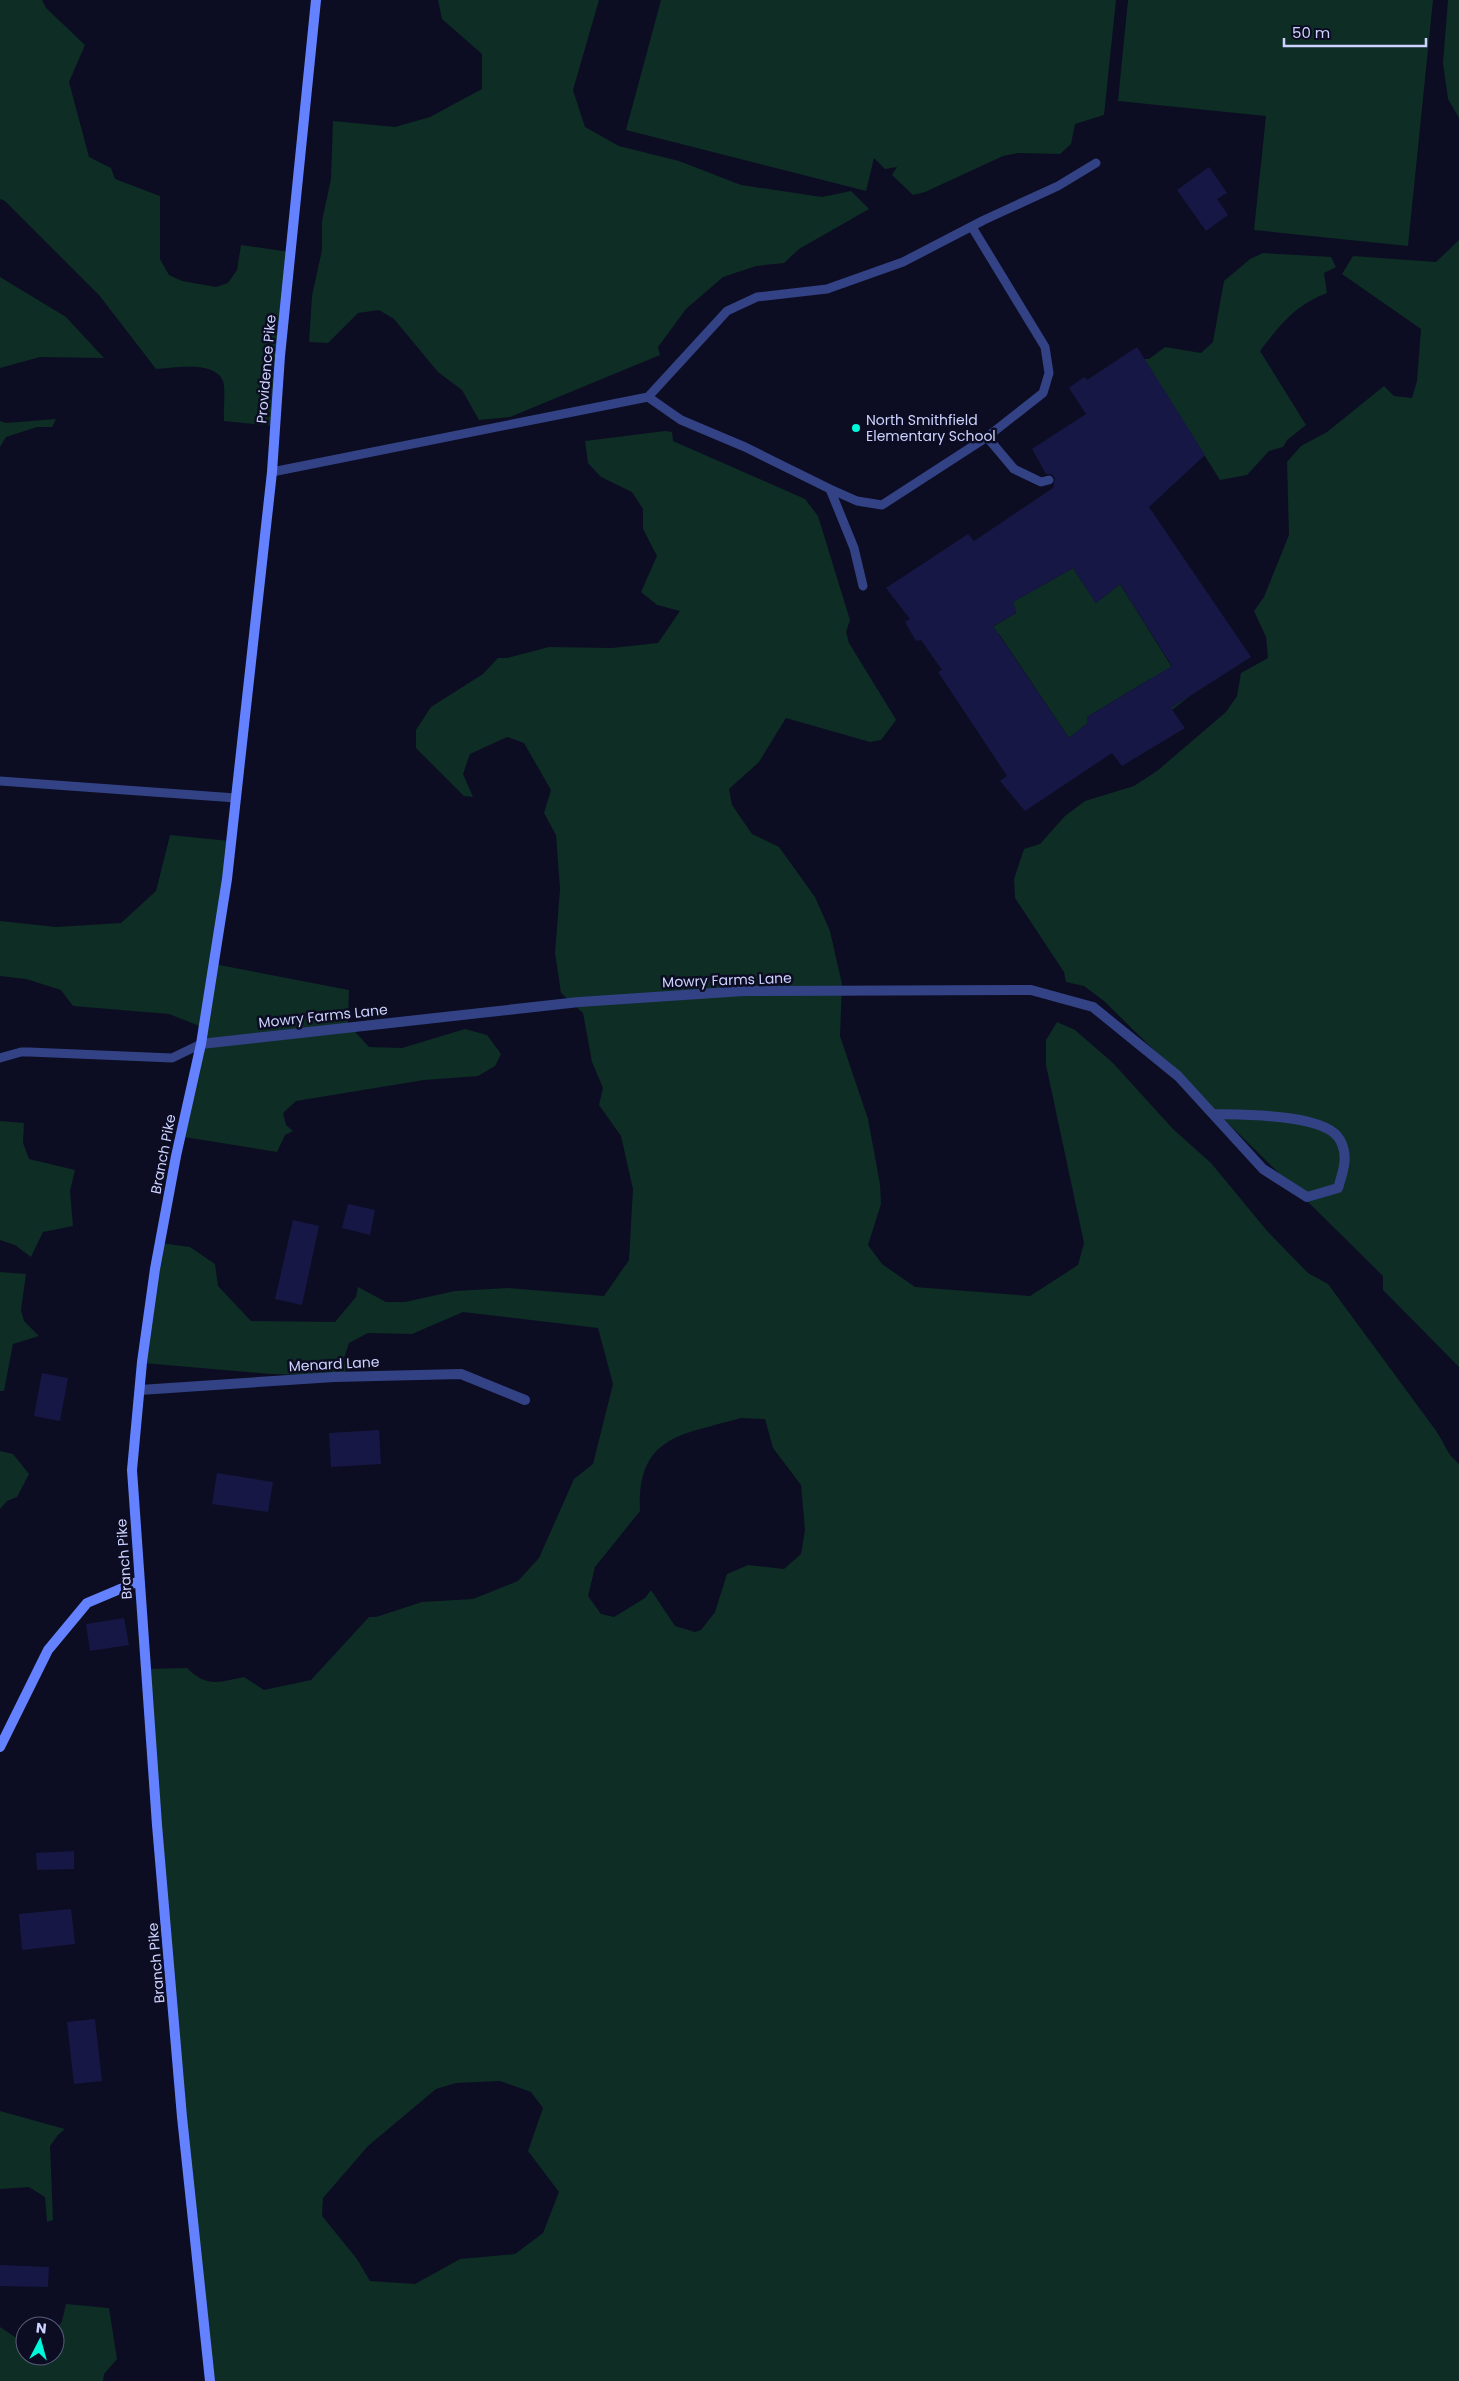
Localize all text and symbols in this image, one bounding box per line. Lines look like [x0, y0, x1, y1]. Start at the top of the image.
scale bar [1284, 15, 1426, 47]
text: 50 m [1292, 22, 1330, 43]
street label: Providence Pike [251, 313, 281, 424]
place label: North Smithfield Elementary School [866, 410, 996, 446]
marker: North Smithfield Elementary School [850, 422, 862, 434]
street label: Mowry Farms Lane [662, 968, 792, 992]
street label: Mowry Farms Lane [257, 999, 389, 1033]
street label: Branch Pike [145, 1112, 181, 1196]
street label: Menard Lane [288, 1352, 380, 1376]
street label: Branch Pike [111, 1518, 137, 1600]
street label: Branch Pike [142, 1922, 169, 2004]
north arrow [15, 2316, 65, 2366]
text: N [35, 2318, 48, 2339]

